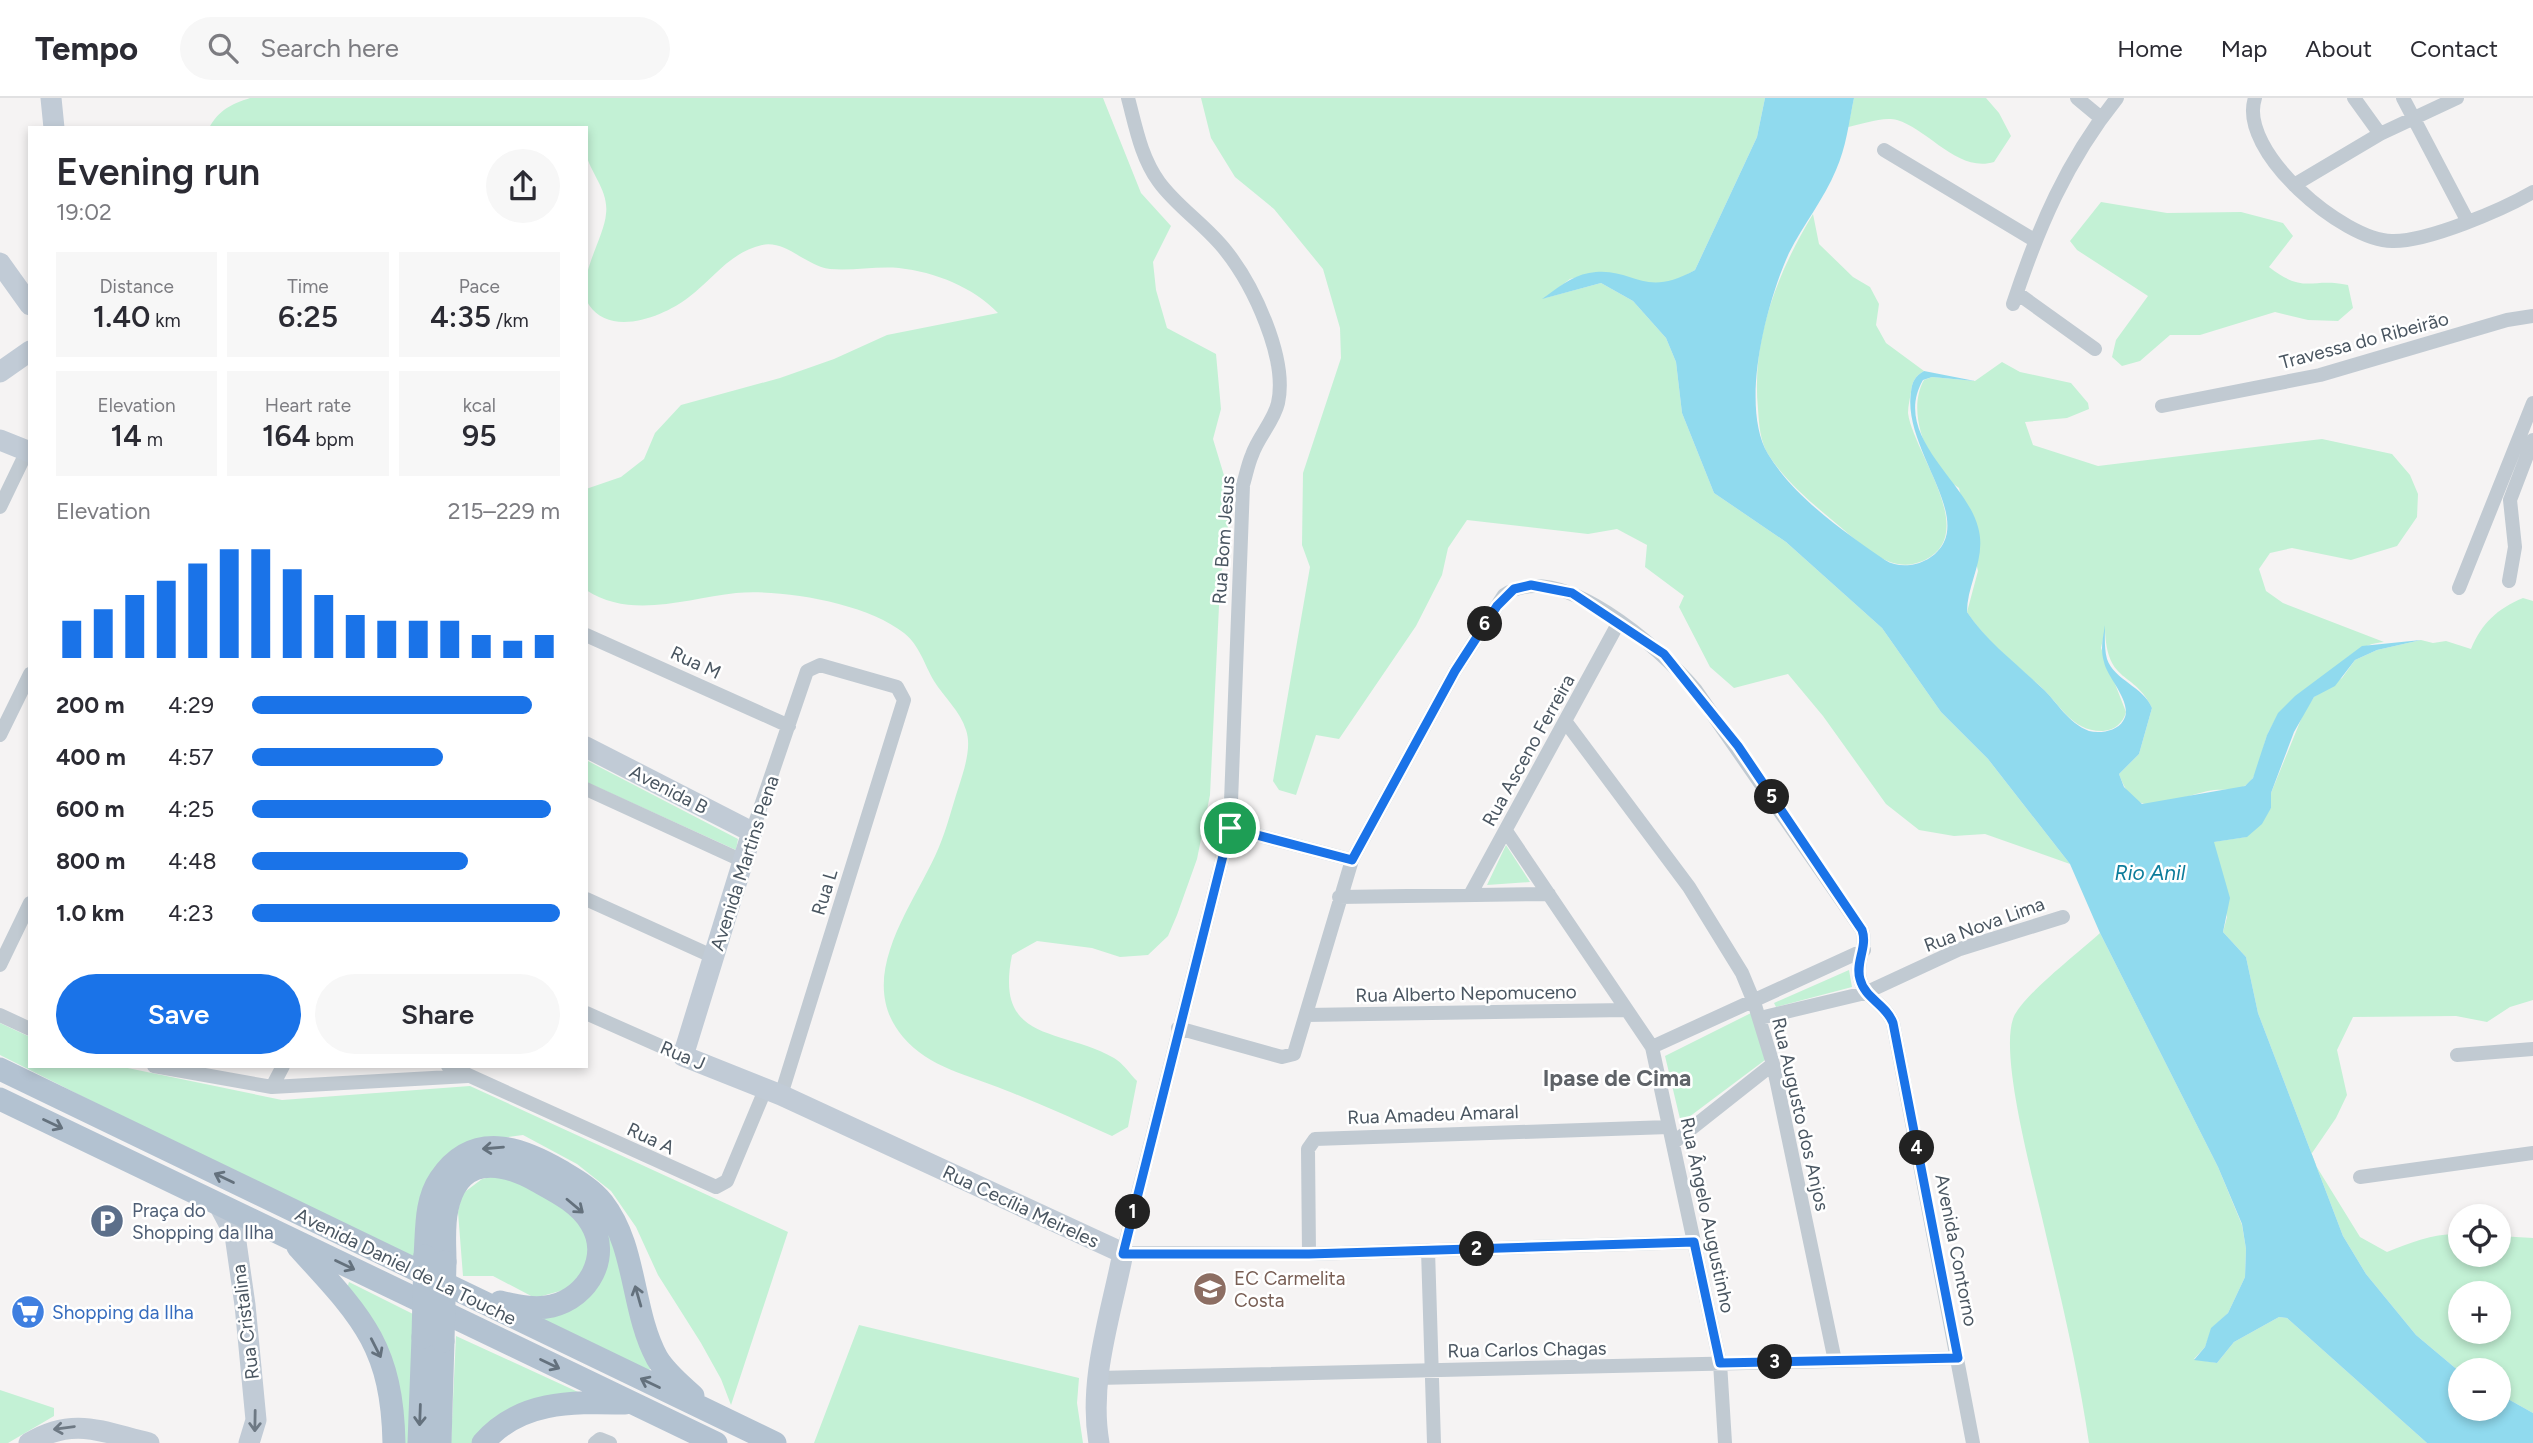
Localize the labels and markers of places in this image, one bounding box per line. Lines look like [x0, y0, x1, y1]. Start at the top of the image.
pin: 6 [1468, 606, 1502, 642]
pin: 5 [1754, 780, 1790, 814]
pin [1200, 798, 1260, 858]
pin: 4 [1899, 1130, 1934, 1166]
pin: 1 [1116, 1194, 1150, 1230]
place label: Praça do Shopping da Ilha [132, 1199, 274, 1244]
parking icon: Praça do Shopping da Ilha [88, 1202, 126, 1240]
pin: 2 [1460, 1232, 1494, 1266]
place label: EC Carmelita Costa [1234, 1267, 1345, 1312]
school or university icon: EC Carmelita Costa [1191, 1270, 1229, 1308]
supermarket icon: Shopping da Ilha [9, 1293, 47, 1331]
place label: Shopping da Ilha [52, 1301, 194, 1324]
pin: 3 [1758, 1344, 1792, 1380]

